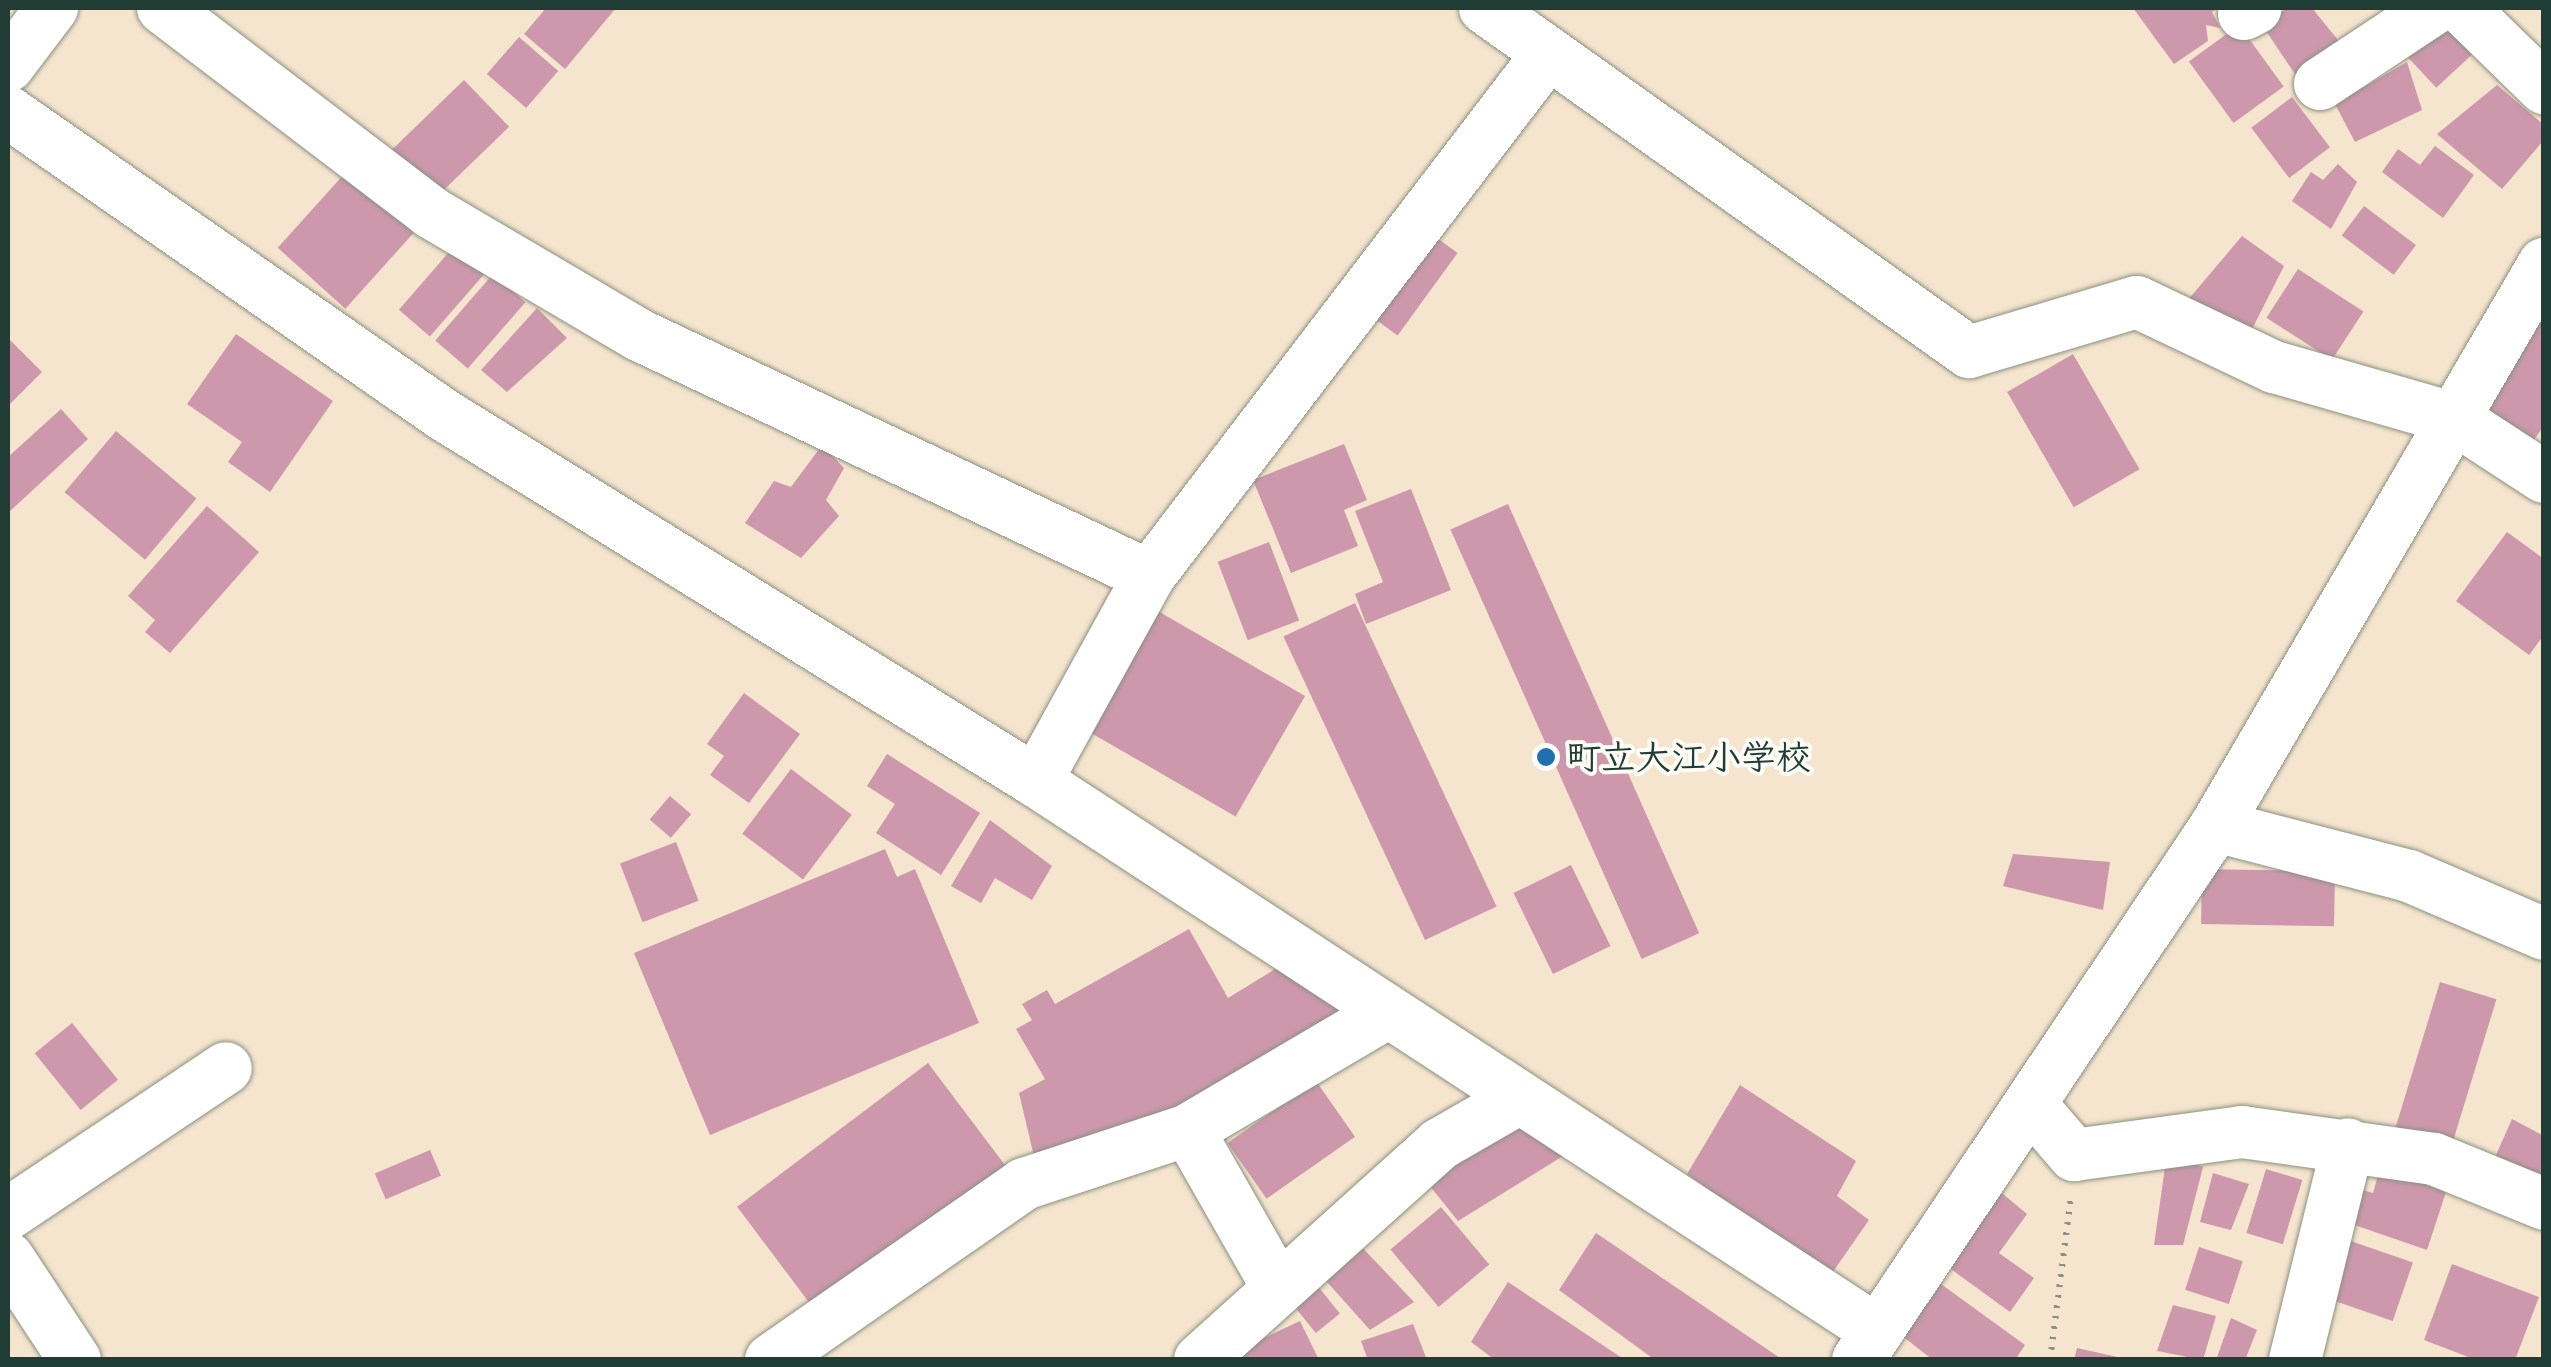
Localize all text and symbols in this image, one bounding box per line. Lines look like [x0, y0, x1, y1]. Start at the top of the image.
place label: 町立大江小学校 [1566, 736, 1811, 778]
marker: 町立大江小学校 [1535, 746, 1557, 768]

